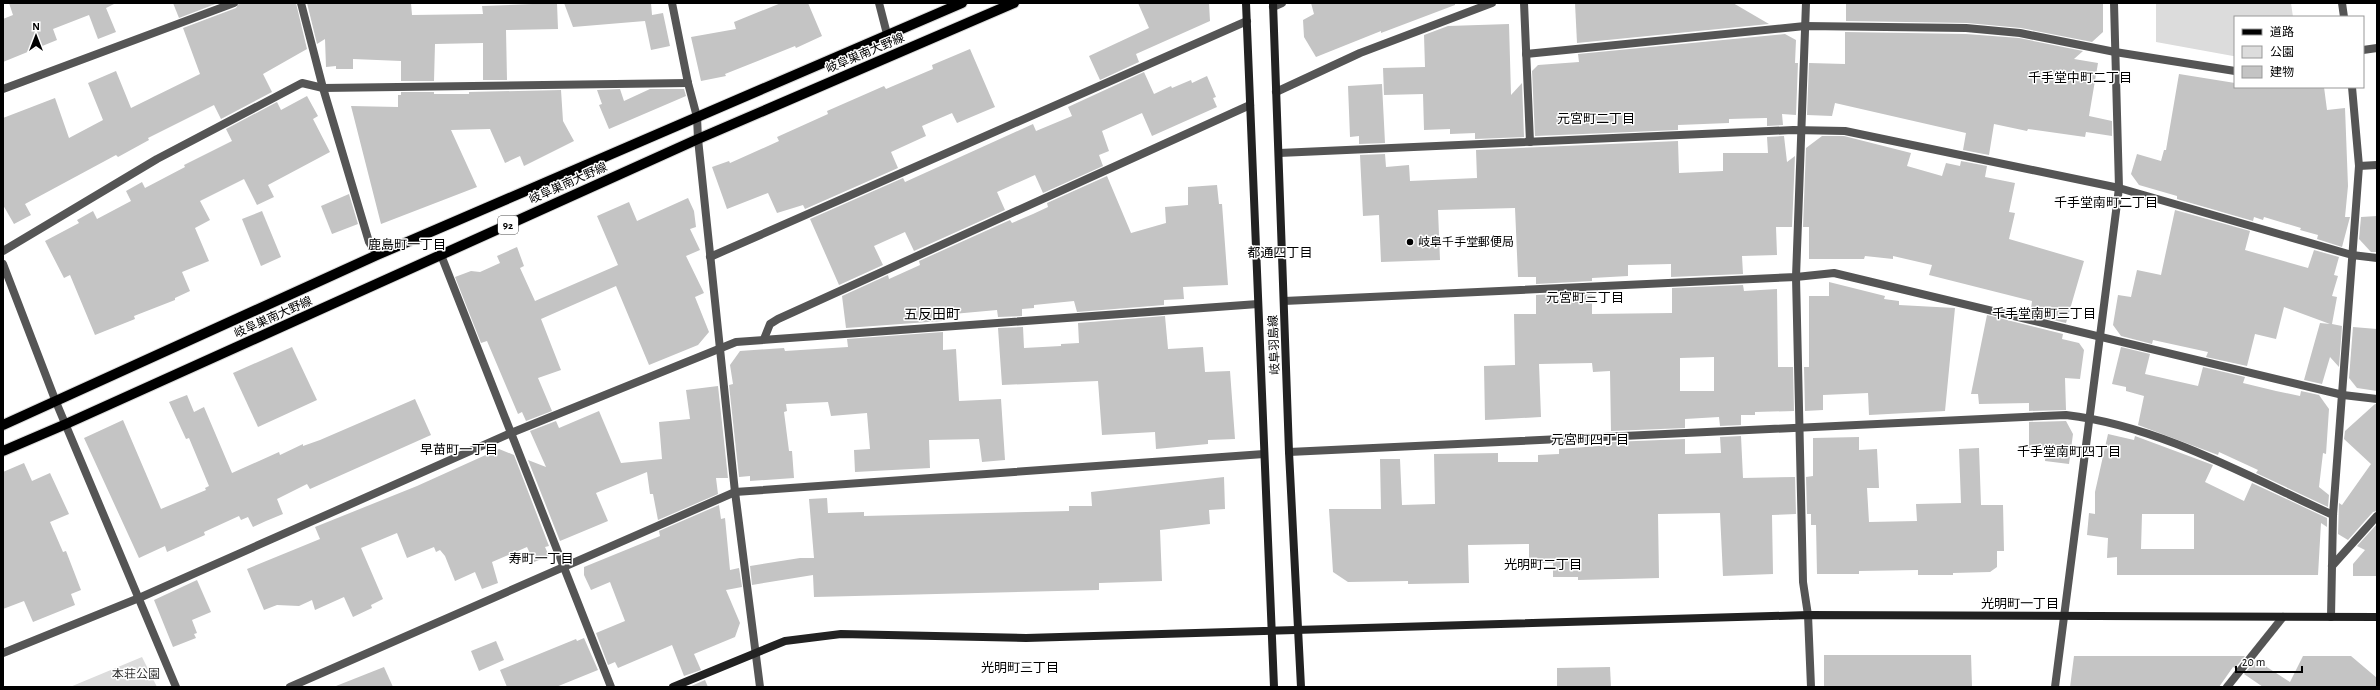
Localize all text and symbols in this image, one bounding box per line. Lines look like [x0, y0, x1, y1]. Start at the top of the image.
north arrow [16, 16, 56, 56]
legend [2234, 16, 2364, 88]
text: N [32, 21, 40, 32]
text: 道路 [2270, 25, 2294, 38]
street label: 岐阜巣南大野線 [824, 30, 906, 75]
text: 公園 [2270, 46, 2294, 58]
text: 建物 [2270, 65, 2294, 78]
district label: 千手堂中町二丁目 [2028, 71, 2132, 85]
district label: 元宮町二丁目 [1557, 112, 1635, 126]
street label: 岐阜巣南大野線 [527, 160, 609, 206]
district label: 千手堂南町二丁目 [2054, 196, 2158, 210]
road number: 92 [498, 216, 518, 234]
place label: 岐阜千手堂郵便局 [1418, 235, 1514, 248]
marker: 岐阜千手堂郵便局 [1405, 237, 1415, 247]
district label: 鹿島町一丁目 [368, 238, 446, 252]
district label: 都通四丁目 [1247, 246, 1313, 260]
district label: 元宮町三丁目 [1546, 291, 1624, 305]
street label: 岐阜巣南大野線 [232, 294, 314, 340]
district label: 五反田町 [904, 307, 960, 322]
district label: 千手堂南町三丁目 [1992, 307, 2096, 321]
street label: 岐阜羽島線 [1266, 315, 1281, 375]
district label: 元宮町四丁目 [1551, 433, 1629, 447]
district label: 早苗町一丁目 [420, 443, 498, 457]
district label: 千手堂南町四丁目 [2017, 445, 2121, 459]
district label: 寿町一丁目 [508, 552, 574, 566]
district label: 光明町二丁目 [1504, 558, 1582, 572]
district label: 光明町一丁目 [1981, 597, 2059, 611]
scale bar [2236, 648, 2302, 674]
text: 20 m [2242, 656, 2265, 668]
district label: 光明町三丁目 [981, 661, 1059, 675]
park label: 本荘公園 [112, 668, 160, 680]

